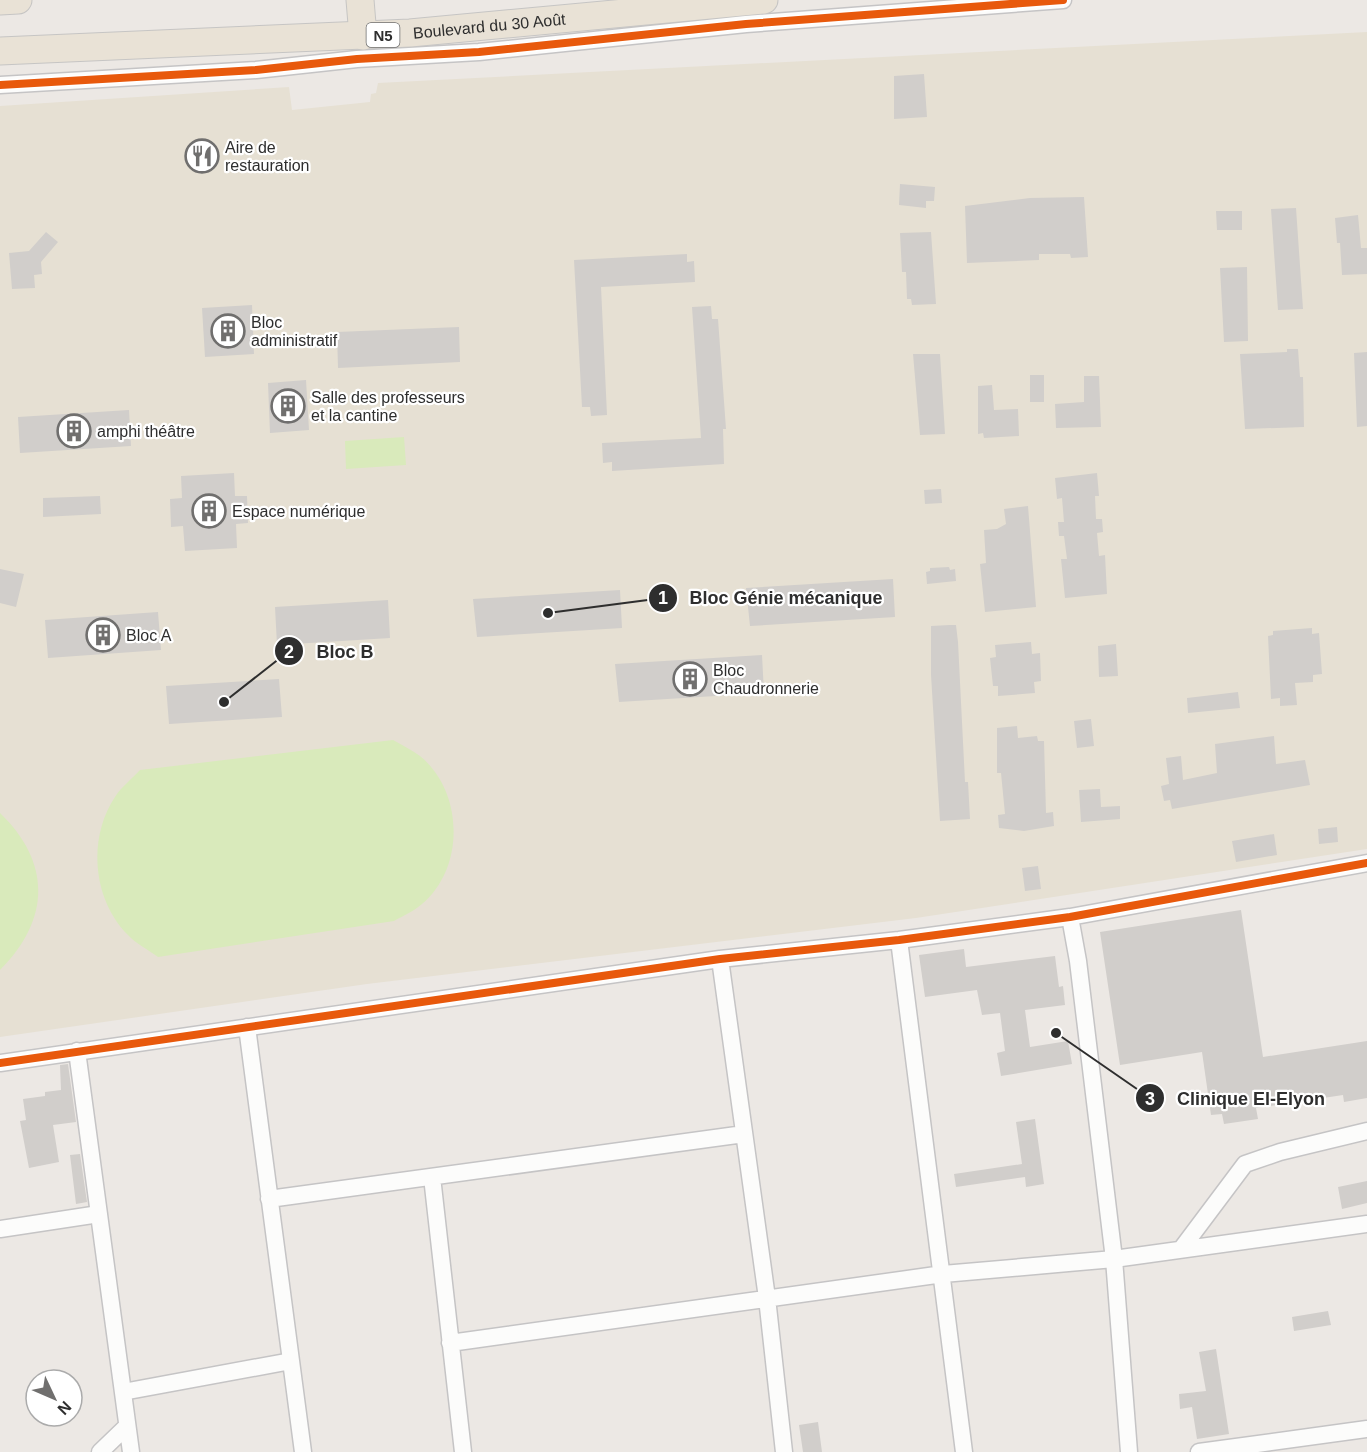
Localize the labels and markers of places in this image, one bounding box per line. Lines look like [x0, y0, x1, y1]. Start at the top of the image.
restaurant icon: Aire de restauration [184, 138, 220, 174]
place label: Aire de restauration [225, 139, 310, 174]
building icon: Bloc administratif [210, 313, 246, 349]
place label: Bloc administratif [251, 314, 338, 349]
building icon: Salle des professeurs et la cantine [270, 388, 306, 424]
place label: Salle des professeurs et la cantine [311, 389, 465, 424]
building icon: amphi théâtre [56, 413, 92, 449]
place label: amphi théâtre [97, 423, 195, 440]
building icon: Espace numérique [191, 493, 227, 529]
place label: Espace numérique [232, 503, 366, 520]
callout: Bloc Génie mécanique [648, 580, 895, 616]
building icon: Bloc A [85, 617, 121, 653]
place label: Bloc A [126, 627, 172, 644]
callout: Bloc B [274, 633, 385, 669]
building icon: Bloc Chaudronnerie [672, 661, 708, 697]
place label: Bloc Chaudronnerie [713, 662, 819, 697]
callout: Clinique El-Elyon [1135, 1080, 1337, 1116]

